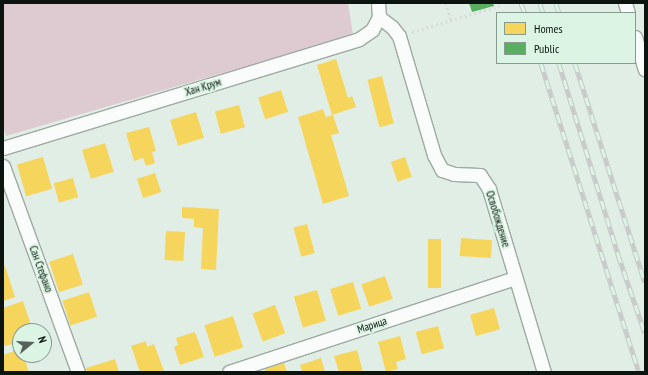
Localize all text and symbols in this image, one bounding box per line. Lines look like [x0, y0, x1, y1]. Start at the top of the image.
legend [496, 12, 636, 64]
text: Homes [534, 21, 562, 36]
text: Public [534, 41, 559, 56]
street label: Хан Крум [183, 75, 223, 99]
street label: Освобождение [483, 189, 513, 249]
street label: Сан Стефано [26, 244, 56, 294]
street label: Марица [356, 314, 388, 336]
north arrow [12, 323, 52, 363]
text: N [35, 335, 50, 345]

